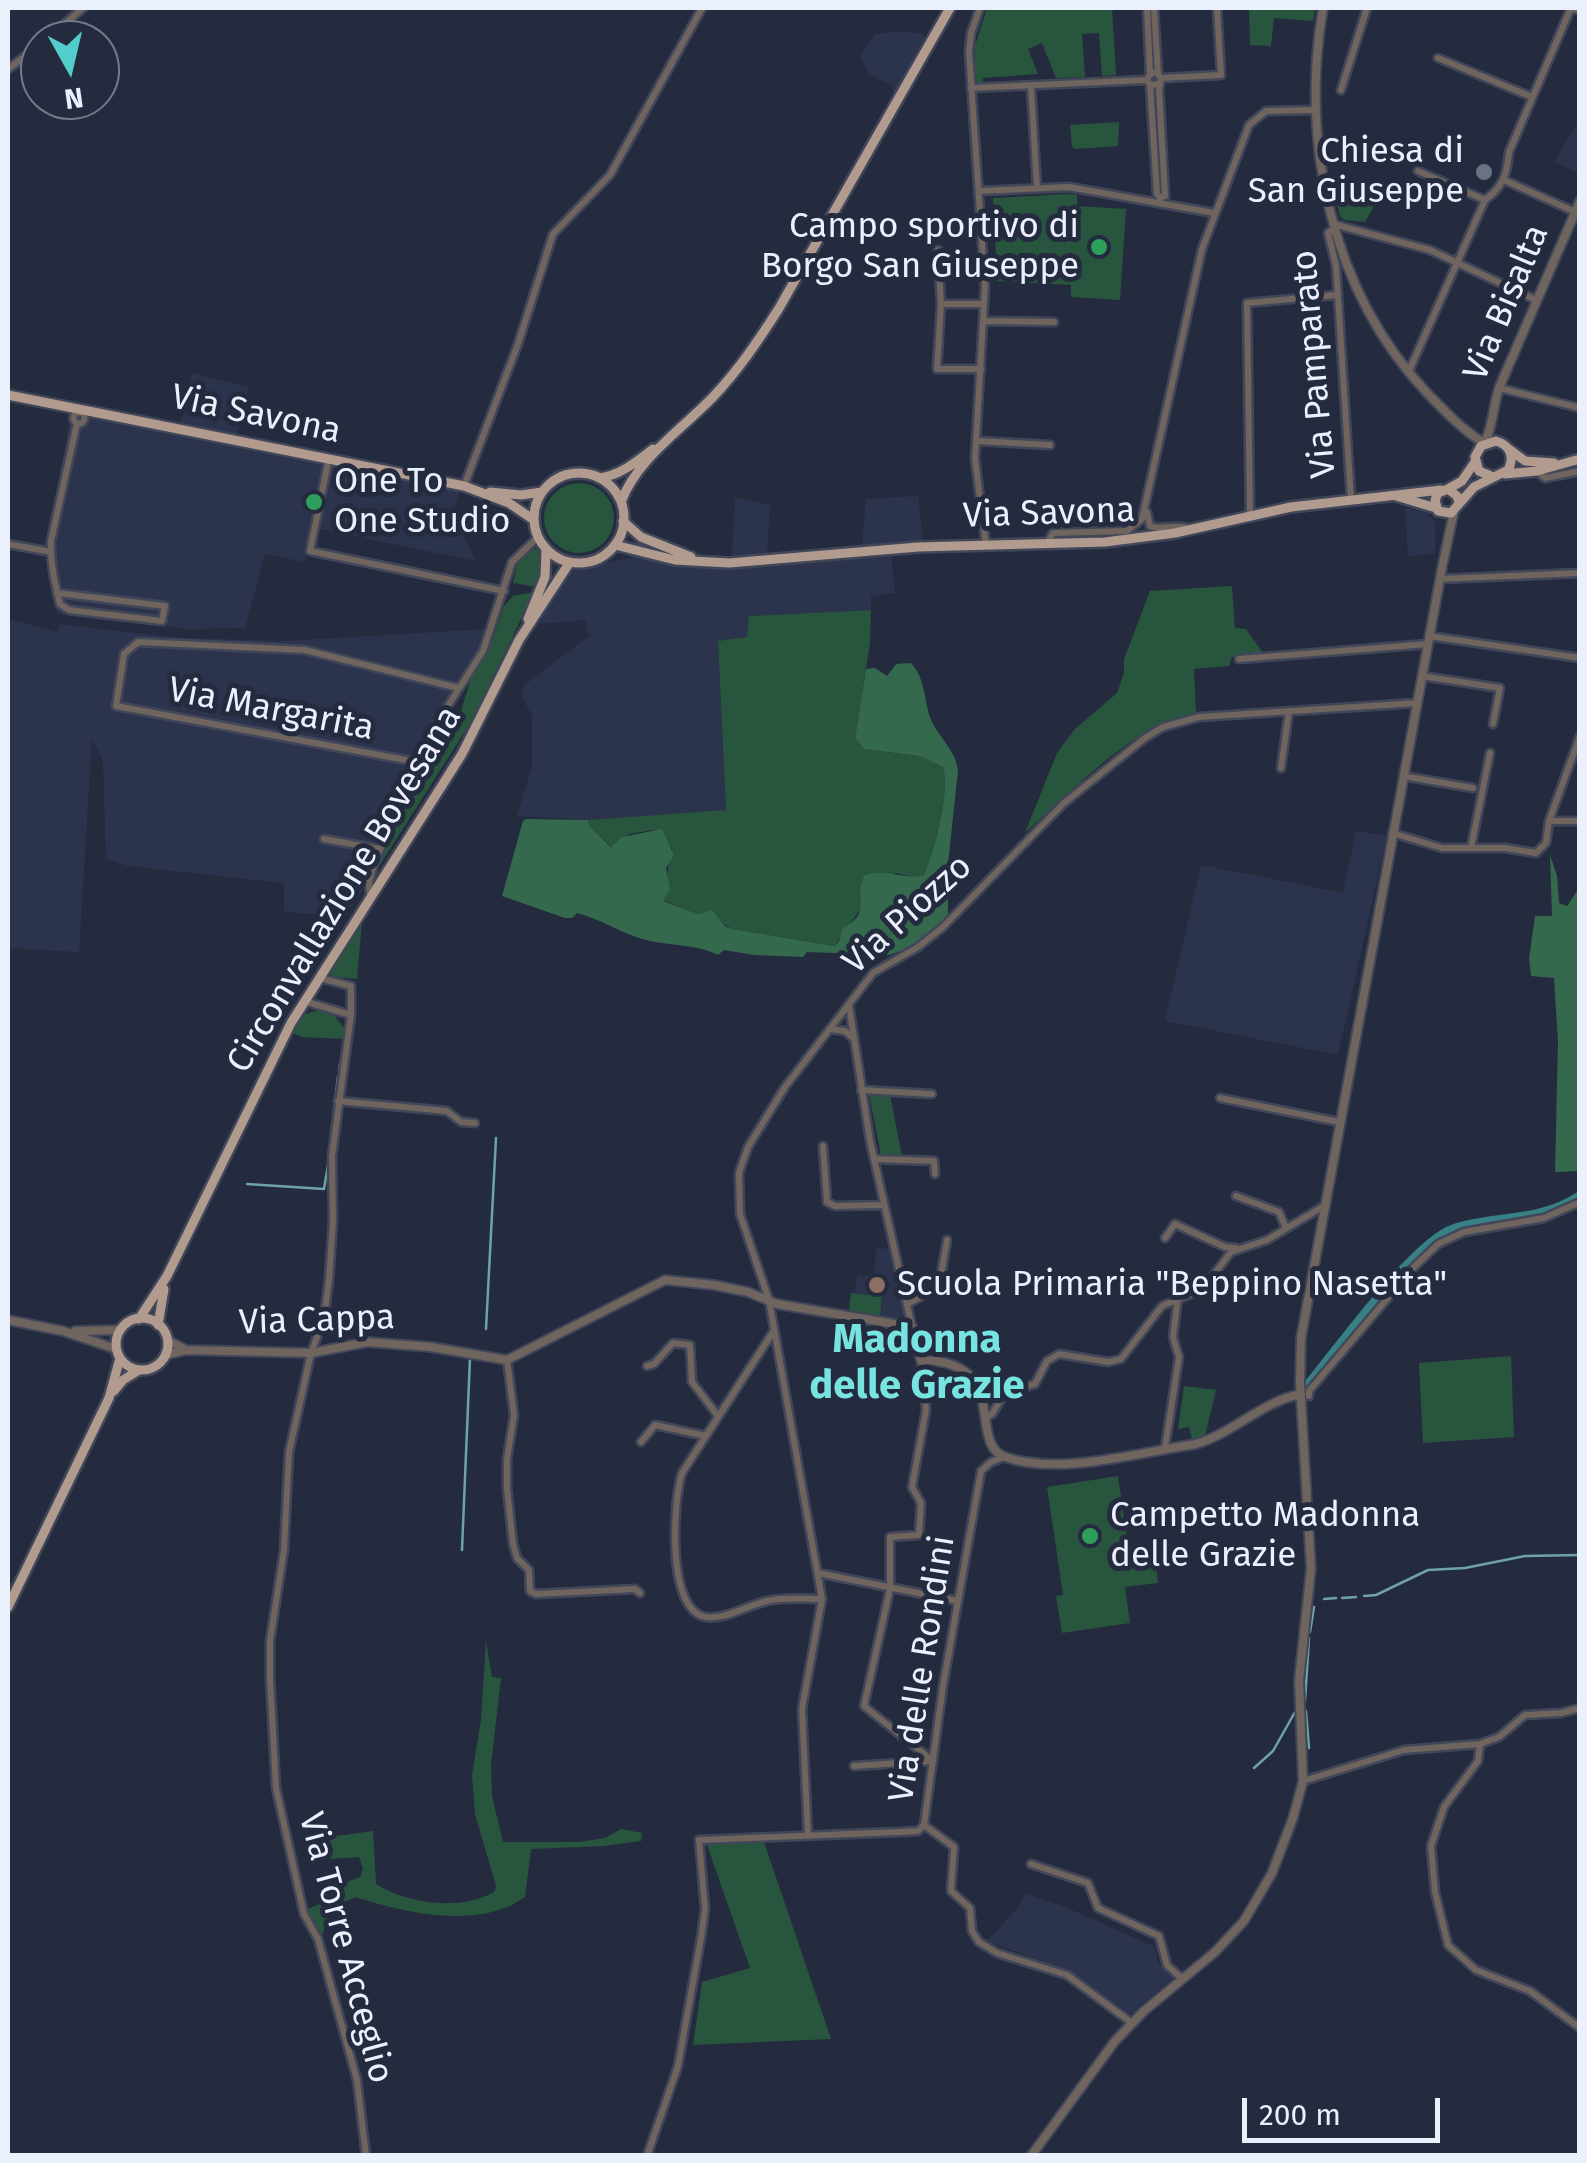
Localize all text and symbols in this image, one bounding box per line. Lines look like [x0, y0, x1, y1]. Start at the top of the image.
north arrow [20, 20, 120, 120]
text: N [62, 81, 85, 116]
place label: Chiesa di San Giuseppe [1248, 131, 1464, 213]
marker: Chiesa di San Giuseppe [1473, 161, 1495, 183]
place label: Campo sportivo di Borgo San Giuseppe [761, 206, 1079, 288]
street label: Via Bisalta [1455, 219, 1559, 387]
marker: Campo sportivo di Borgo San Giuseppe [1088, 236, 1110, 258]
street label: Via Pamparato [1284, 248, 1346, 480]
street label: Via Savona [167, 377, 345, 453]
place label: One To One Studio [334, 461, 510, 543]
street label: Via Savona [962, 490, 1136, 538]
marker: One To One Studio [303, 491, 325, 513]
street label: Via Margarita [165, 670, 377, 750]
street label: Circonvallazione Bovesana [219, 699, 471, 1081]
street label: Via Piozzo [835, 846, 981, 984]
place label: Scuola Primaria "Beppino Nasetta" [897, 1264, 1447, 1306]
marker: Scuola Primaria "Beppino Nasetta" [866, 1274, 888, 1296]
street label: Via Cappa [238, 1297, 396, 1345]
district label: Madonna delle Grazie [809, 1317, 1025, 1411]
place label: Campetto Madonna delle Grazie [1110, 1495, 1420, 1577]
marker: Campetto Madonna delle Grazie [1079, 1525, 1101, 1547]
street label: Via delle Rondini [881, 1533, 965, 1805]
street label: Via Torre Acceglio [289, 1808, 401, 2088]
scale bar [1247, 2078, 1444, 2140]
text: 200 m [1259, 2097, 1341, 2133]

